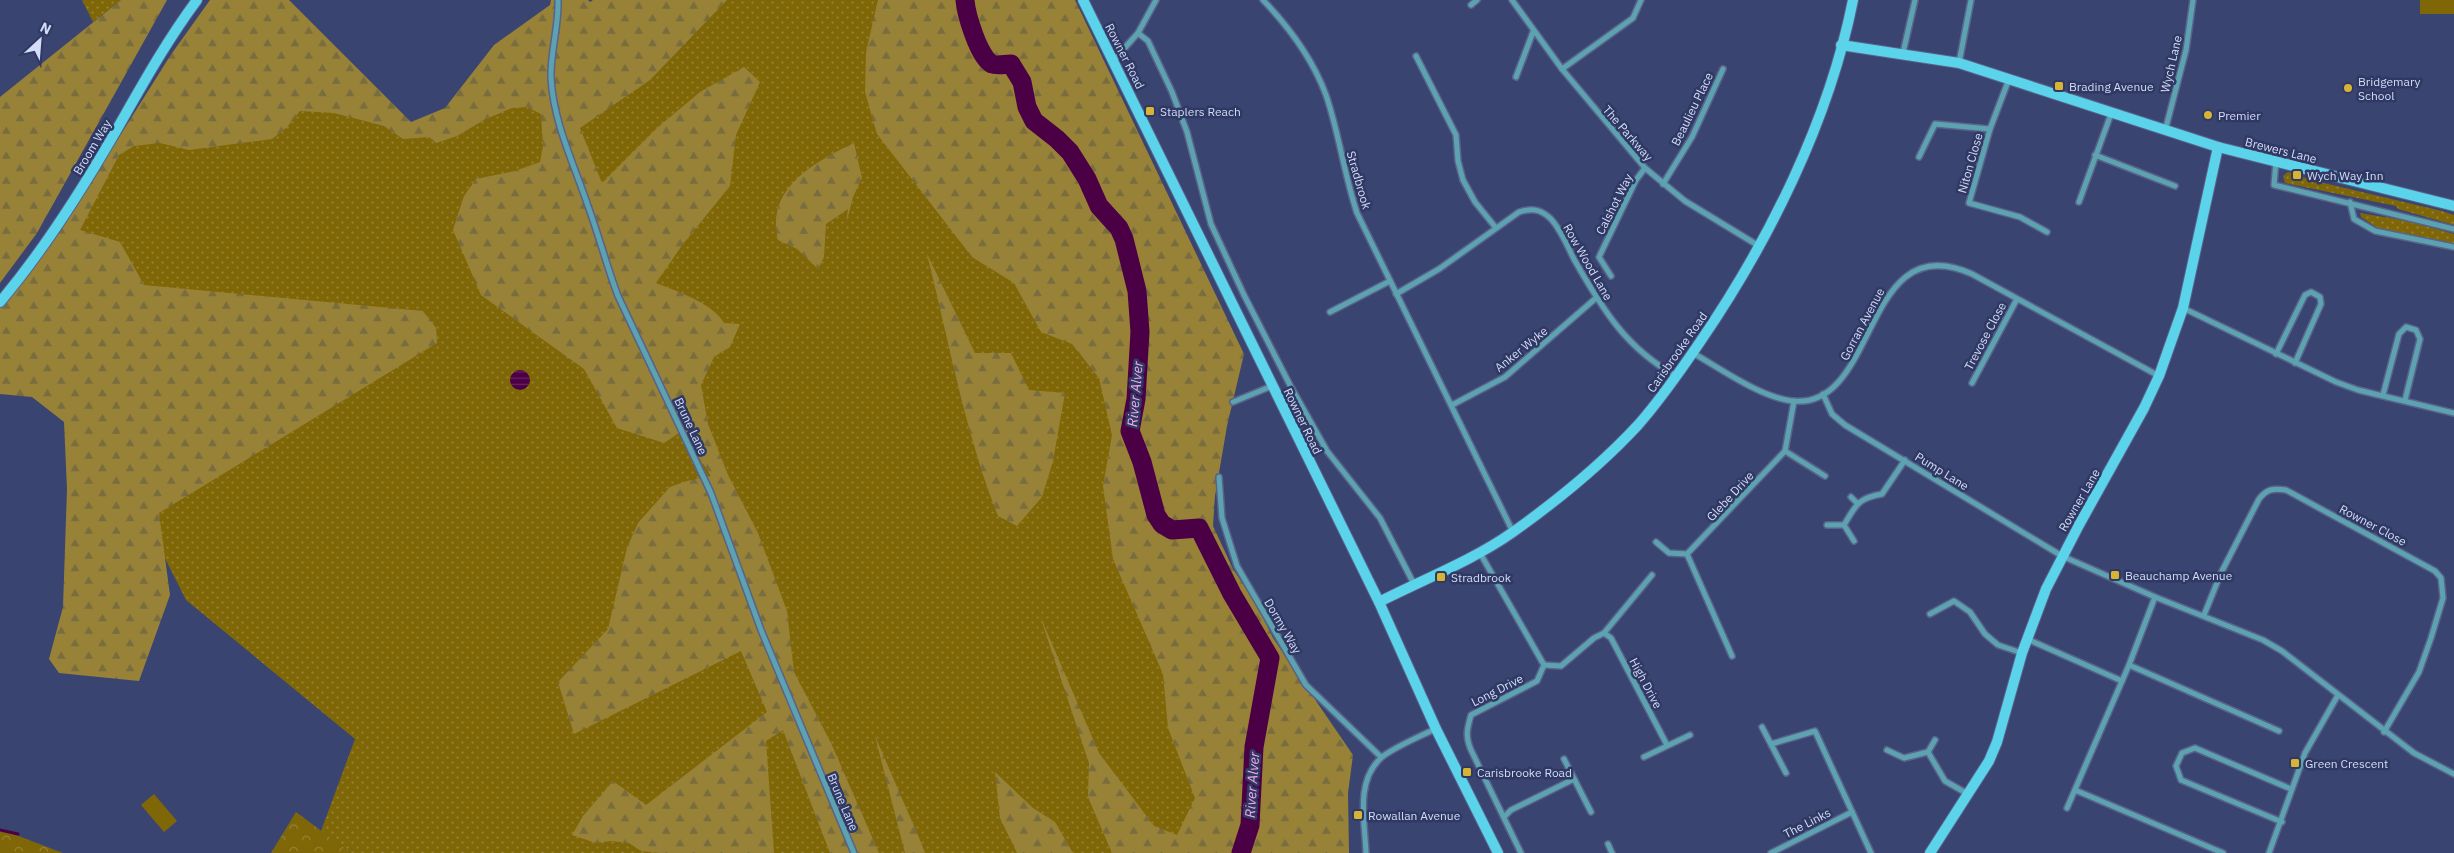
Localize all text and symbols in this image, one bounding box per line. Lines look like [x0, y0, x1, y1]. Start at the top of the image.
north arrow [15, 15, 65, 65]
text: N [37, 18, 54, 39]
street label: Rowner Road [1102, 21, 1148, 91]
street label: Wych Lane [2157, 34, 2185, 94]
street label: Beaulieu Place [1668, 70, 1716, 148]
place label: Bridgemary School [2358, 74, 2420, 103]
place label: Brading Avenue [2069, 79, 2154, 94]
marker: Brading Avenue [2053, 80, 2065, 92]
marker: Bridgemary School [2342, 82, 2354, 94]
street label: The Parkway [1600, 102, 1656, 164]
place label: Staplers Reach [1160, 104, 1241, 119]
marker: Staplers Reach [1144, 105, 1156, 117]
place label: Premier [2218, 108, 2261, 123]
marker: Premier [2202, 109, 2214, 121]
street label: Broom Way [70, 117, 114, 177]
street label: Niton Close [1954, 131, 1986, 195]
street label: Brewers Lane [2244, 134, 2319, 166]
street label: Stradbrook [1344, 149, 1375, 212]
place label: Wych Way Inn [2307, 168, 2383, 183]
marker: Wych Way Inn [2291, 169, 2303, 181]
street label: Calshot Way [1592, 171, 1636, 237]
street label: Row Wood Lane [1560, 221, 1616, 303]
street label: Gorran Avenue [1837, 285, 1888, 363]
street label: Trevose Close [1961, 299, 2009, 373]
street label: Carisbrooke Road [1644, 309, 1710, 395]
street label: Anker Wyke [1491, 323, 1551, 375]
water label: River Alver [1123, 359, 1147, 428]
street label: Rowner Road [1281, 386, 1325, 456]
street label: Brune Lane [671, 395, 711, 457]
street label: Pump Lane [1913, 449, 1972, 494]
street label: Rowner Lane [2055, 466, 2103, 534]
street label: Glebe Drive [1703, 468, 1757, 524]
street label: Rowner Close [2337, 501, 2410, 549]
place label: Beauchamp Avenue [2125, 568, 2233, 583]
marker: Beauchamp Avenue [2109, 569, 2121, 581]
place label: Stradbrook [1451, 570, 1512, 585]
marker: Stradbrook [1435, 571, 1447, 583]
street label: Dormy Way [1261, 596, 1305, 656]
street label: High Drive [1626, 655, 1666, 711]
street label: Long Drive [1468, 670, 1526, 709]
water label: River Alver [1241, 751, 1263, 819]
place label: Green Crescent [2305, 756, 2388, 771]
marker: Green Crescent [2289, 757, 2301, 769]
place label: Carisbrooke Road [1477, 765, 1572, 780]
marker: Carisbrooke Road [1461, 766, 1473, 778]
street label: Brune Lane [824, 771, 862, 833]
street label: The Links [1781, 805, 1833, 841]
place label: Rowallan Avenue [1368, 808, 1461, 823]
marker: Rowallan Avenue [1352, 809, 1364, 821]

